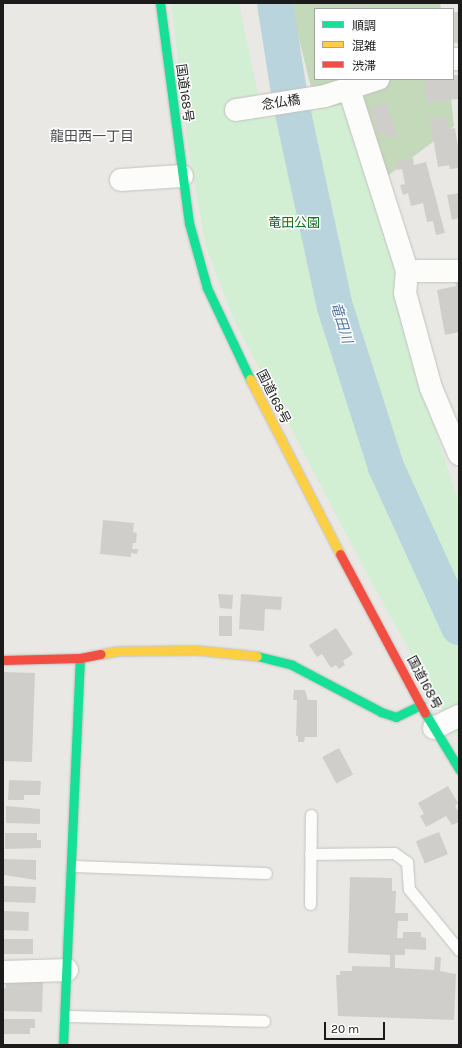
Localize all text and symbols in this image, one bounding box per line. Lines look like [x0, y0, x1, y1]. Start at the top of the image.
legend [314, 8, 454, 80]
text: 順調 [352, 19, 376, 33]
text: 混雑 [352, 39, 376, 53]
text: 渋滞 [352, 59, 376, 73]
street label: 国道168号 [172, 63, 196, 123]
street label: 念仏橋 [261, 92, 301, 114]
district label: 龍田西一丁目 [50, 129, 134, 145]
park label: 竜田公園 [268, 215, 320, 231]
water label: 竜田川 [327, 300, 355, 346]
street label: 国道168号 [253, 367, 293, 427]
street label: 国道168号 [403, 653, 445, 713]
scale bar [326, 1014, 387, 1040]
text: 20 m [331, 1022, 359, 1036]

